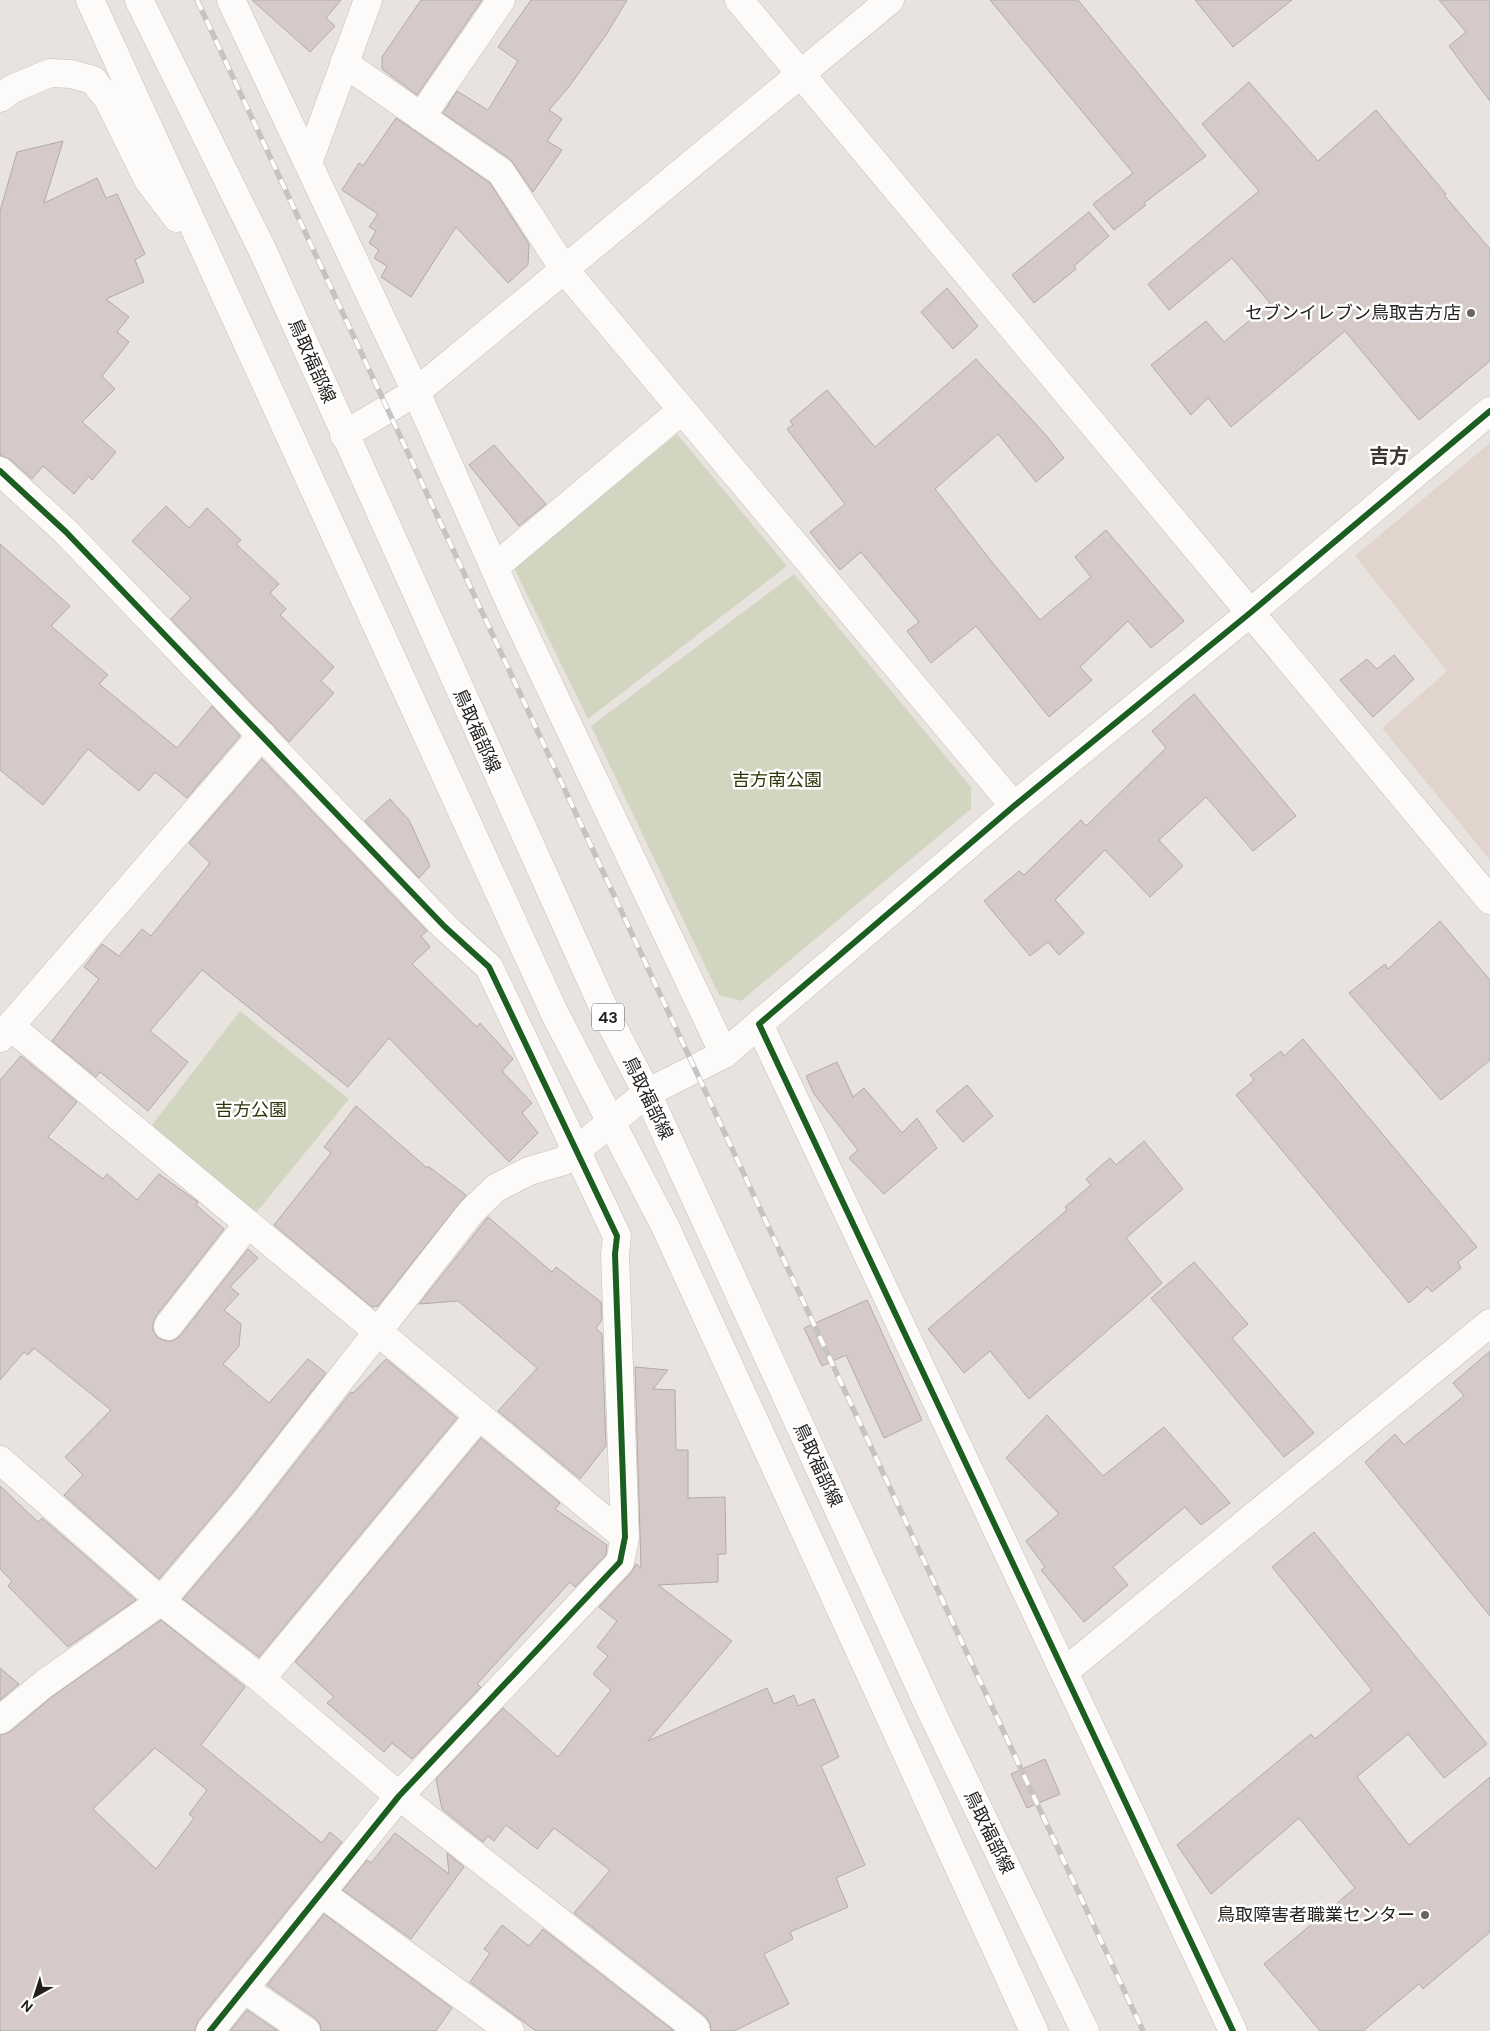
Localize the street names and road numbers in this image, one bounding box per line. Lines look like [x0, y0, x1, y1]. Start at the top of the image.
street label: 鳥取福部線 [283, 315, 341, 407]
street label: 鳥取福部線 [448, 685, 506, 777]
road number: 43 [592, 1004, 624, 1030]
street label: 鳥取福部線 [617, 1052, 679, 1144]
street label: 鳥取福部線 [788, 1419, 848, 1511]
street label: 鳥取福部線 [958, 1786, 1020, 1878]

